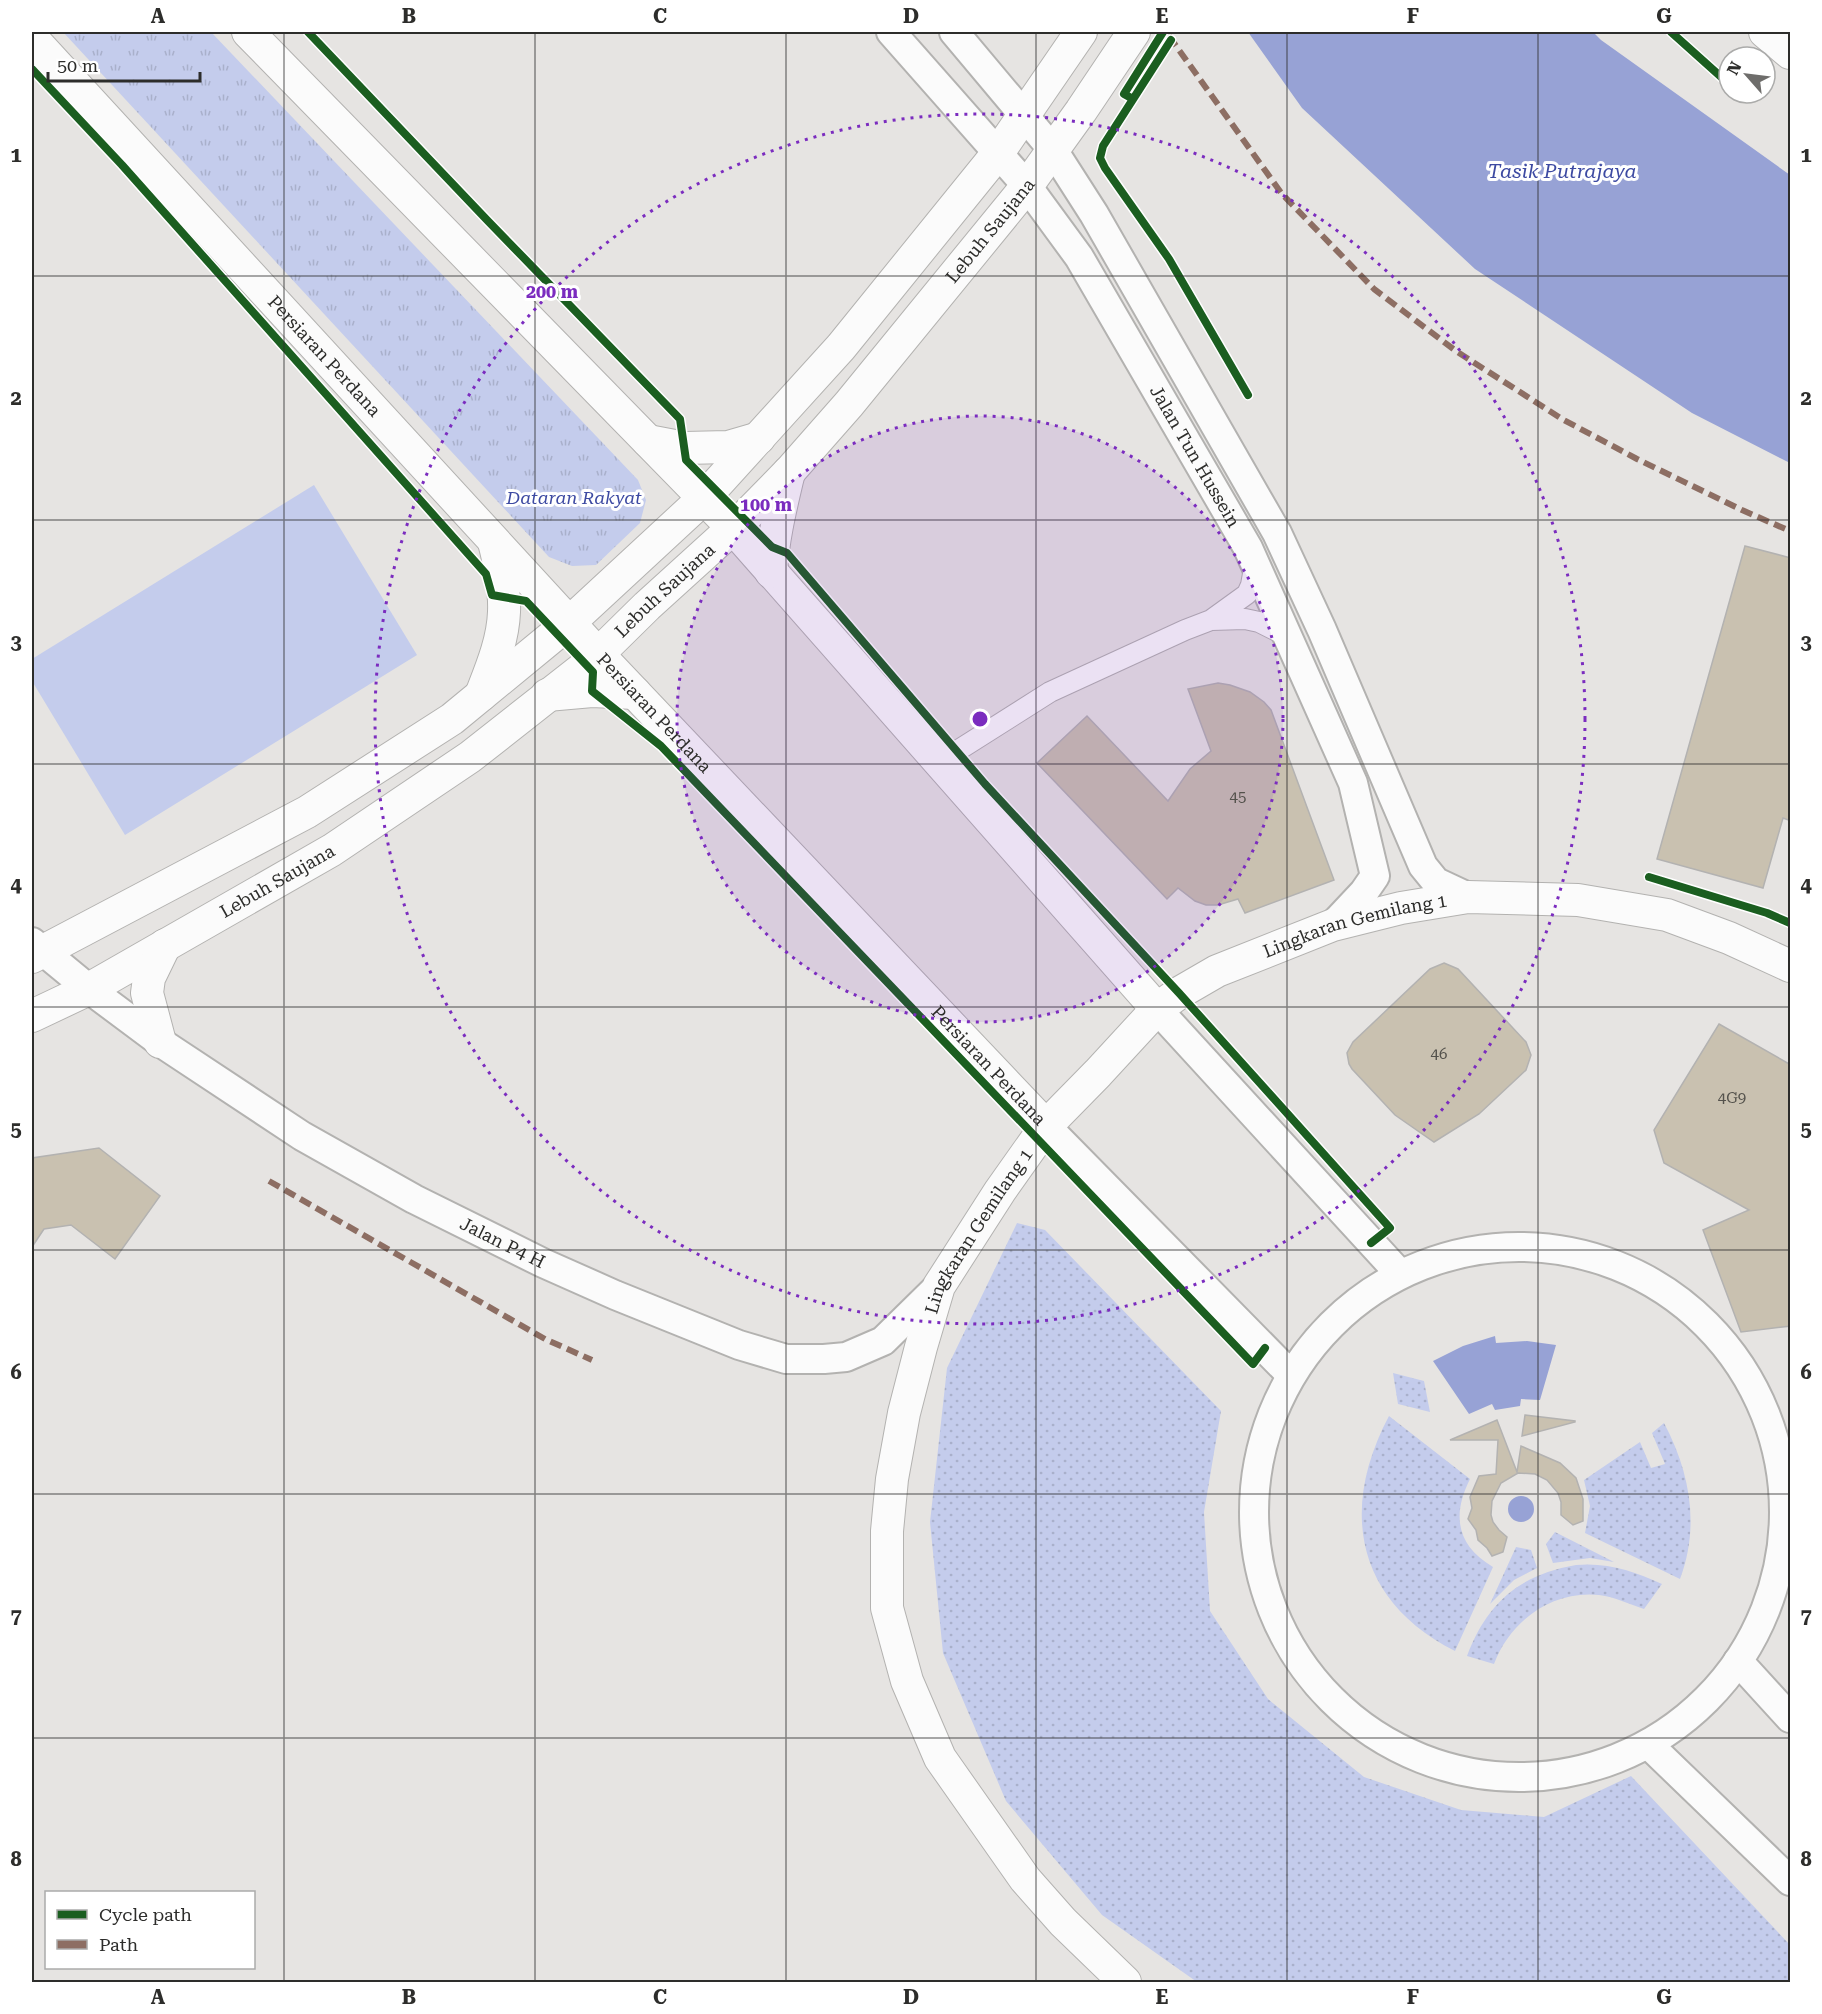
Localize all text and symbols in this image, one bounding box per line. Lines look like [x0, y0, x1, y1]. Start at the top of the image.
text: A [151, 4, 166, 28]
text: B [402, 4, 416, 28]
text: C [653, 4, 667, 28]
text: D [903, 4, 919, 28]
text: E [1156, 4, 1169, 28]
text: F [1407, 4, 1419, 28]
text: G [1656, 4, 1672, 28]
scale bar [48, 45, 200, 83]
north arrow [1717, 45, 1777, 105]
text: 50 m [57, 55, 98, 76]
text: N [1723, 58, 1745, 78]
text: 1 [10, 143, 22, 167]
text: 1 [1800, 143, 1812, 167]
water label: Tasik Putrajaya [1487, 159, 1637, 183]
street label: Lebuh Saujana [941, 174, 1039, 287]
text: 200 m [526, 281, 579, 302]
street label: Persiaran Perdana [264, 291, 386, 421]
street label: Jalan Tun Hussein [1146, 381, 1245, 531]
text: 2 [10, 386, 22, 410]
text: 2 [1800, 386, 1812, 410]
park label: Dataran Rakyat [505, 487, 642, 508]
text: 100 m [740, 494, 793, 515]
street label: Lebuh Saujana [610, 539, 719, 642]
text: 3 [10, 630, 22, 654]
text: 3 [1800, 630, 1812, 654]
street label: Persiaran Perdana [593, 649, 716, 777]
centre of rings [970, 709, 990, 729]
house number: 45 [1230, 788, 1246, 806]
street label: Lebuh Saujana [216, 840, 338, 922]
text: 4 [10, 873, 22, 897]
text: 4 [1800, 873, 1812, 897]
street label: Lingkaran Gemilang 1 [1260, 890, 1449, 962]
street label: Persiaran Perdana [927, 1001, 1051, 1129]
house number: 46 [1431, 1045, 1447, 1063]
house number: 4G9 [1718, 1089, 1746, 1107]
text: 5 [10, 1117, 22, 1141]
text: 5 [1800, 1117, 1812, 1141]
street label: Lingkaran Gemilang 1 [920, 1144, 1037, 1316]
street label: Jalan P4 H [457, 1213, 549, 1272]
text: 6 [10, 1360, 22, 1384]
text: 6 [1800, 1360, 1812, 1384]
text: 7 [10, 1604, 22, 1628]
text: 7 [1800, 1604, 1812, 1628]
text: 8 [10, 1847, 22, 1871]
text: 8 [1800, 1847, 1812, 1871]
legend [45, 1891, 255, 1969]
text: Cycle path [99, 1904, 192, 1925]
text: Path [99, 1934, 138, 1955]
text: A [151, 1985, 166, 2009]
text: B [402, 1985, 416, 2009]
text: C [653, 1985, 667, 2009]
text: D [903, 1985, 919, 2009]
text: E [1156, 1985, 1169, 2009]
text: F [1407, 1985, 1419, 2009]
text: G [1656, 1985, 1672, 2009]

